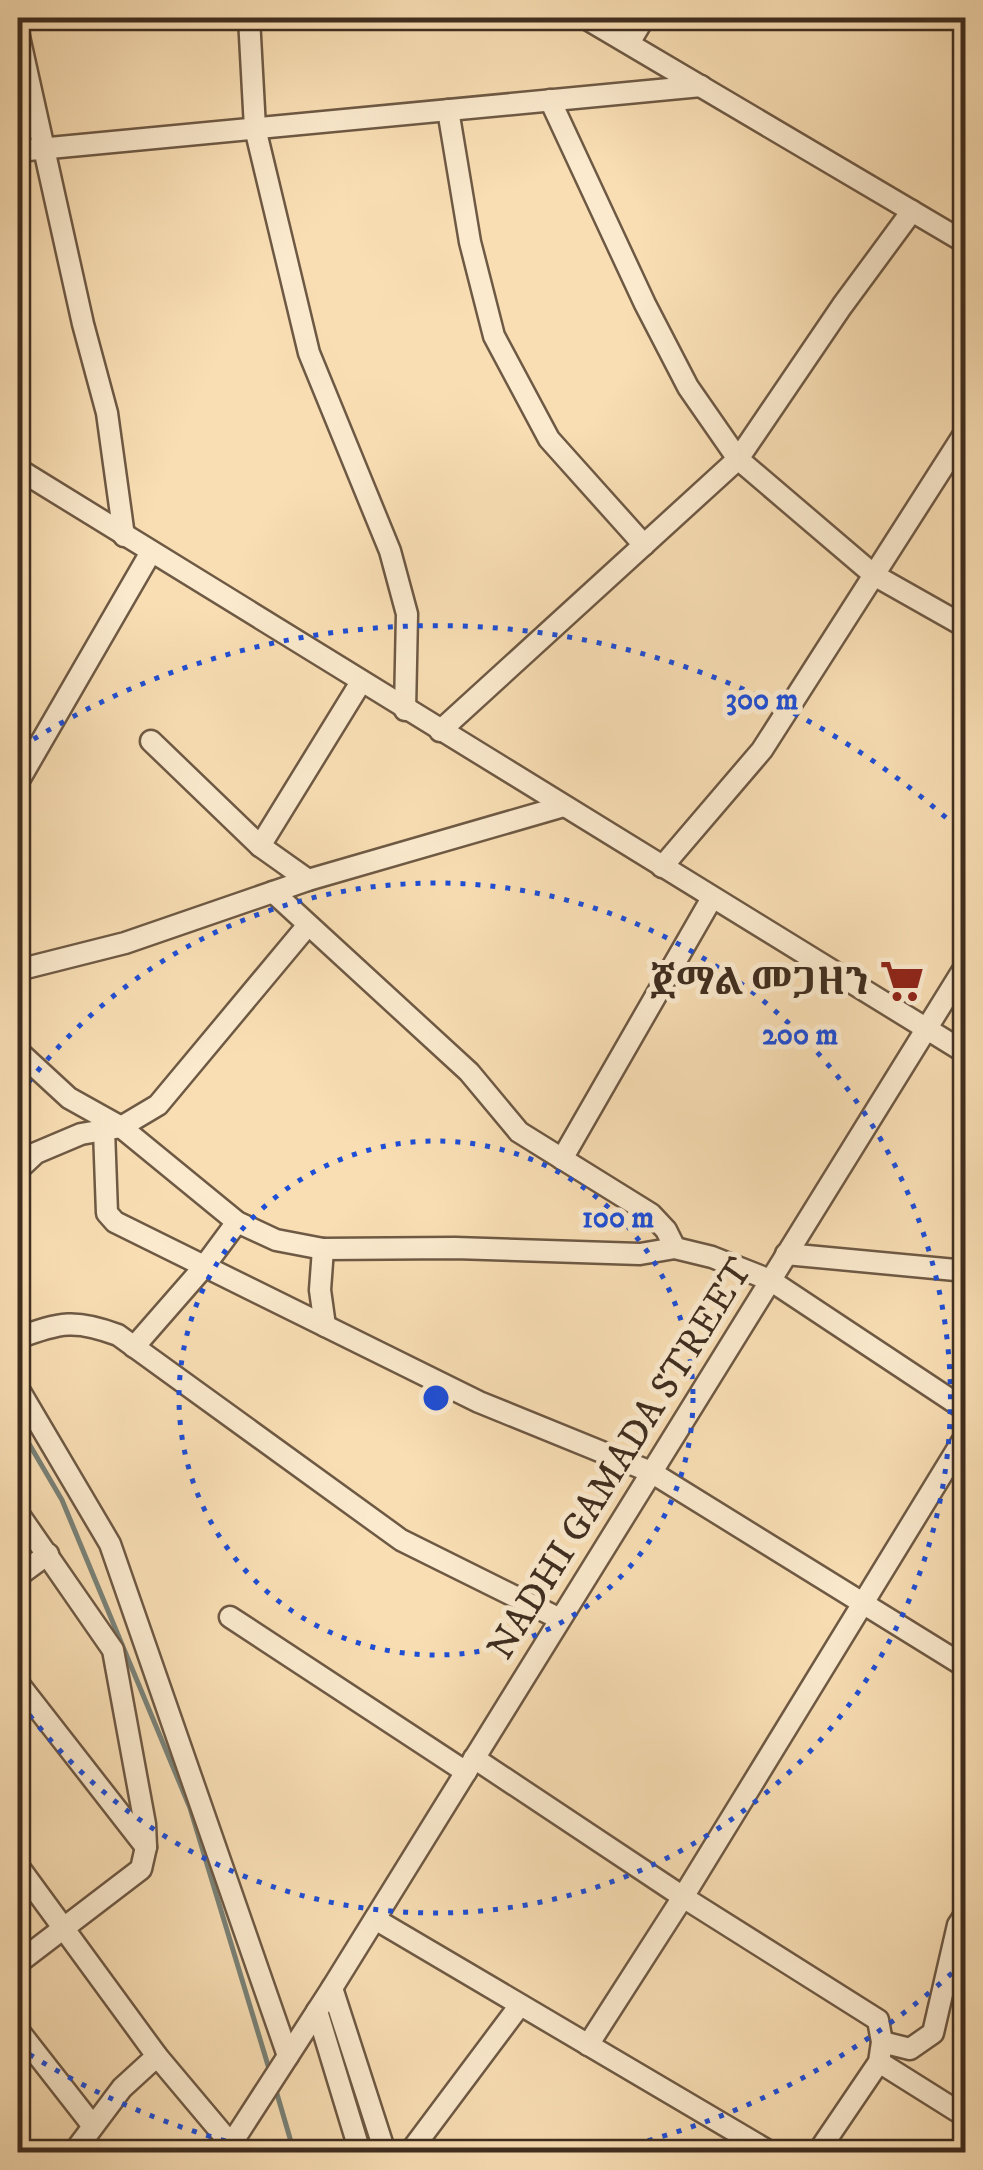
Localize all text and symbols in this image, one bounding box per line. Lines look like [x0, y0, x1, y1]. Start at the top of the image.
text: 300 m [726, 682, 799, 719]
supermarket icon: ጀማል መጋዘን [878, 957, 926, 1005]
place label: ጀማል መጋዘን [650, 959, 869, 1007]
text: 200 m [762, 1017, 838, 1054]
text: 100 m [582, 1200, 655, 1237]
street label: NADHI GAMADA STREET [477, 1249, 764, 1669]
centre of rings [418, 1380, 454, 1416]

